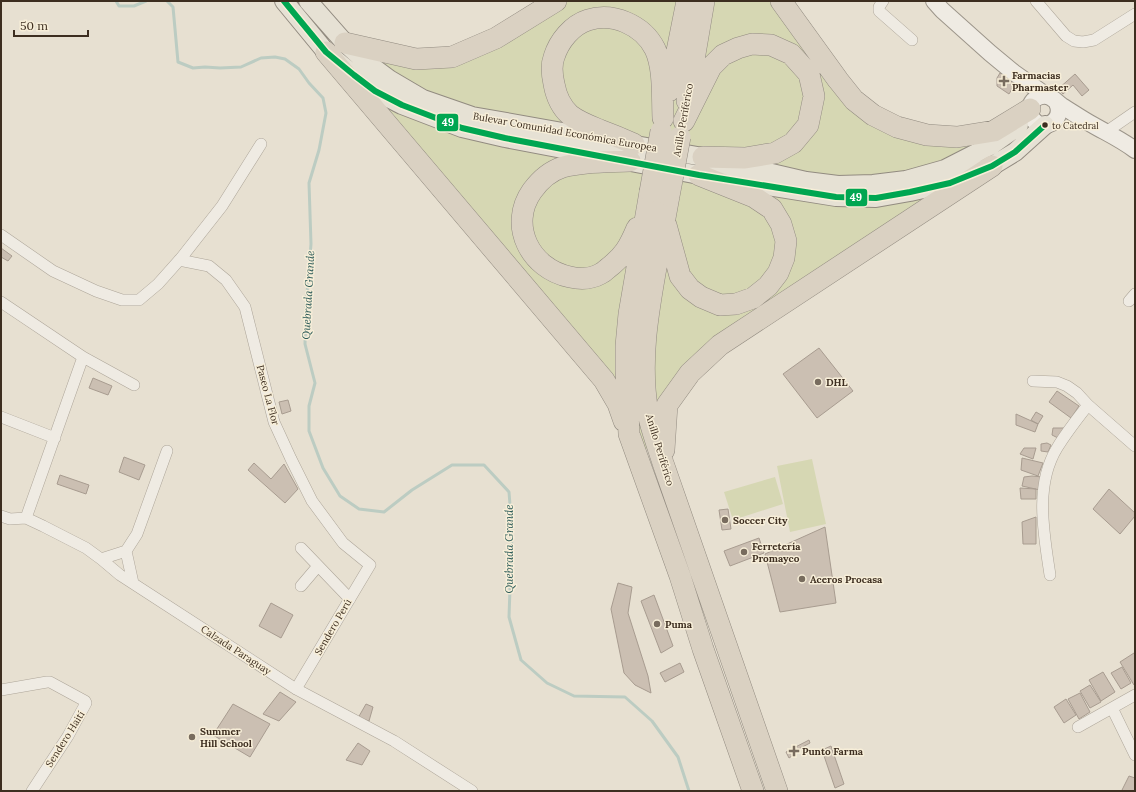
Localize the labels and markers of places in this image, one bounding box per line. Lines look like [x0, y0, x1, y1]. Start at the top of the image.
place label: Farmacias Pharmaster [1012, 69, 1068, 94]
marker: Farmacias Pharmaster [999, 76, 1009, 86]
marker: to Catedral [1040, 120, 1050, 130]
place label: to Catedral [1052, 120, 1099, 131]
place label: DHL [826, 376, 848, 389]
marker: DHL [813, 377, 823, 387]
place label: Soccer City [733, 514, 788, 527]
marker: Soccer City [720, 515, 730, 525]
place label: Ferretería Promayco [752, 540, 801, 565]
marker: Ferretería Promayco [739, 547, 749, 557]
place label: Aceros Procasa [810, 573, 883, 586]
marker: Aceros Procasa [797, 574, 807, 584]
place label: Puma [665, 618, 693, 631]
marker: Puma [652, 619, 662, 629]
place label: Summer Hill School [200, 725, 252, 750]
marker: Summer Hill School [187, 732, 197, 742]
place label: Punto Farma [802, 745, 864, 758]
marker: Punto Farma [789, 746, 799, 756]

